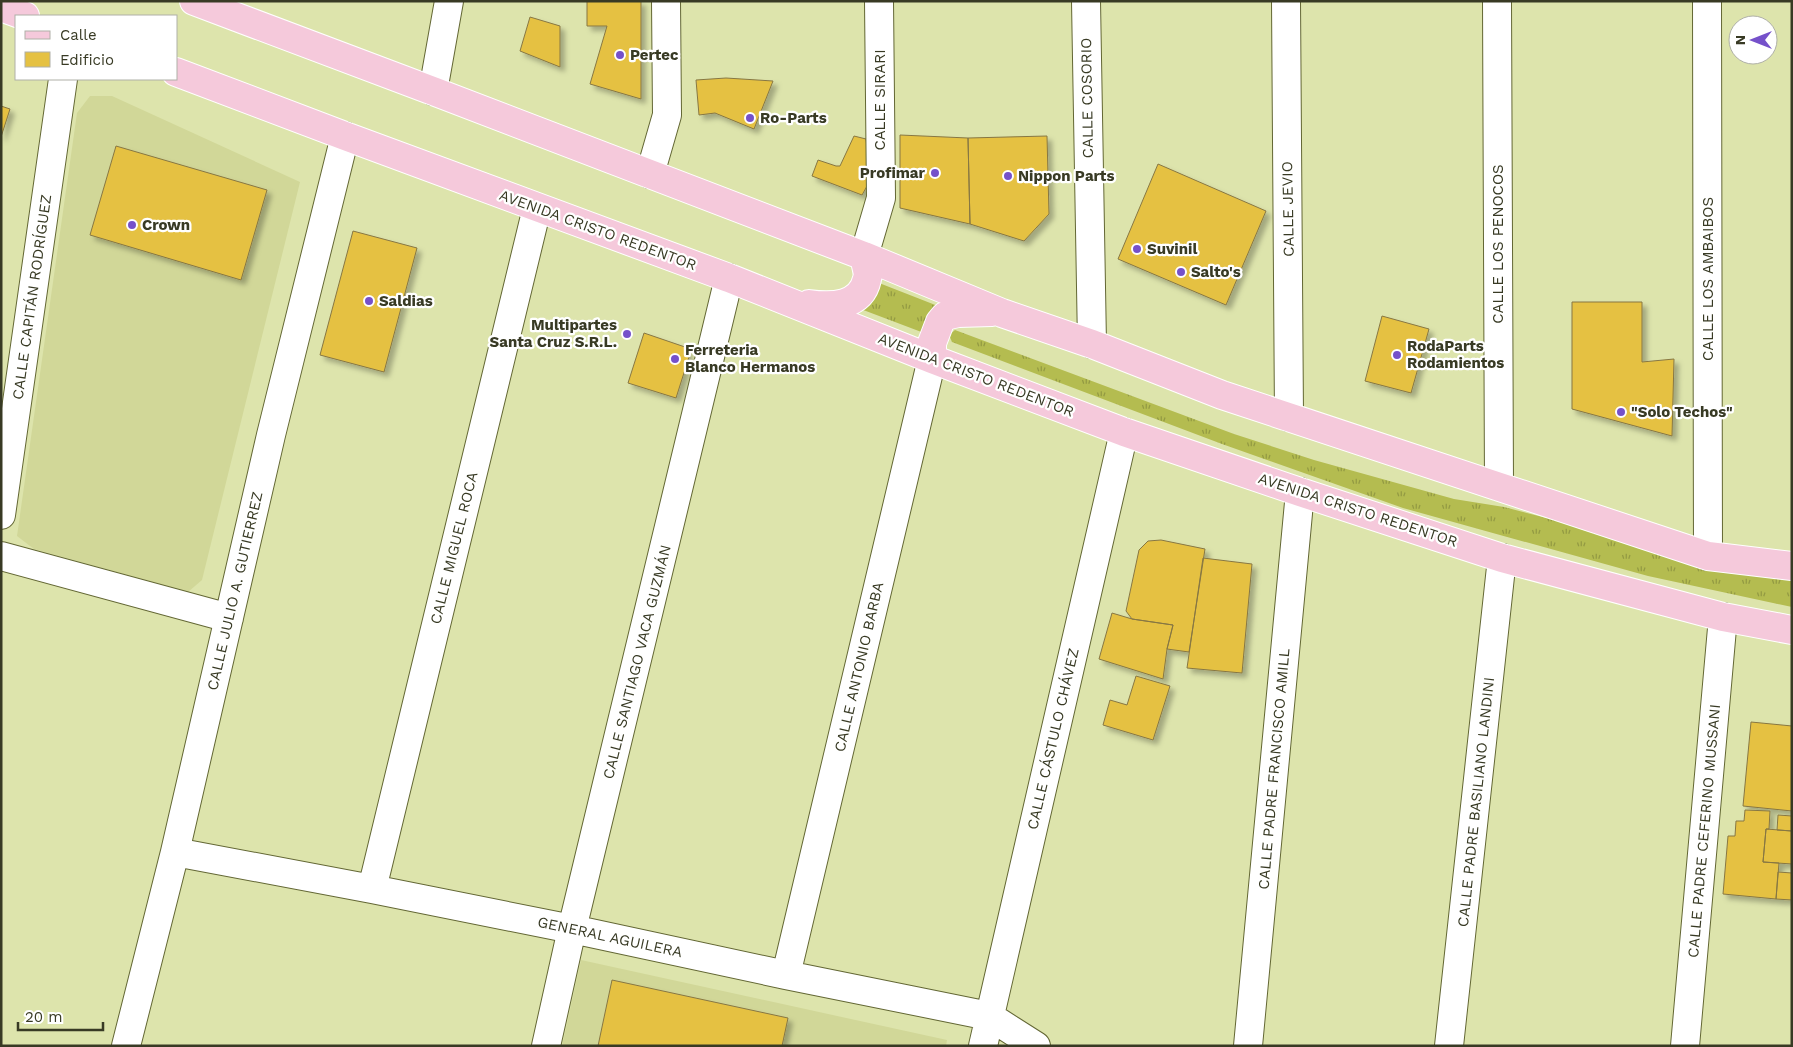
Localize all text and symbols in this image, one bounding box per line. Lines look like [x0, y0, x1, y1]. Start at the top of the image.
legend [15, 15, 178, 80]
north arrow [1728, 15, 1778, 65]
text: Calle [60, 26, 97, 44]
text: N [1732, 35, 1748, 45]
street label: CALLE COSORIO [1077, 37, 1097, 159]
place label: Pertec [630, 46, 679, 64]
marker: Pertec [614, 49, 626, 61]
street label: CALLE SIRARI [871, 49, 889, 151]
text: Edificio [60, 51, 114, 69]
place label: Ro-Parts [760, 109, 827, 127]
marker: Ro-Parts [744, 112, 756, 124]
street label: CALLE JEVIO [1278, 161, 1298, 257]
place label: Profimar [860, 164, 926, 182]
street label: CALLE LOS PENOCOS [1489, 164, 1507, 324]
marker: Profimar [929, 167, 941, 179]
place label: Nippon Parts [1018, 167, 1114, 185]
marker: Nippon Parts [1002, 170, 1014, 182]
street label: AVENIDA CRISTO REDENTOR [497, 186, 699, 274]
street label: CALLE CAPITÁN RODRÍGUEZ [9, 193, 55, 401]
street label: CALLE LOS AMBAIBOS [1699, 197, 1717, 361]
place label: Crown [142, 216, 190, 234]
marker: Crown [126, 219, 138, 231]
place label: Suvinil [1147, 240, 1197, 258]
marker: Suvinil [1131, 243, 1143, 255]
place label: Salto's [1191, 263, 1241, 281]
marker: Salto's [1175, 266, 1187, 278]
place label: Saldias [379, 292, 433, 310]
marker: Saldias [363, 295, 375, 307]
place label: Multipartes Santa Cruz S.R.L. [490, 316, 617, 351]
marker: Multipartes Santa Cruz S.R.L. [621, 328, 633, 340]
street label: AVENIDA CRISTO REDENTOR [875, 329, 1077, 421]
place label: RodaParts Rodamientos [1407, 337, 1504, 372]
place label: Ferreteria Blanco Hermanos [685, 341, 815, 376]
marker: RodaParts Rodamientos [1391, 349, 1403, 361]
marker: Ferreteria Blanco Hermanos [669, 353, 681, 365]
place label: "Solo Techos" [1631, 403, 1733, 421]
marker: "Solo Techos" [1615, 406, 1627, 418]
street label: AVENIDA CRISTO REDENTOR [1256, 469, 1460, 551]
street label: CALLE MIGUEL ROCA [426, 470, 482, 626]
street label: CALLE JULIO A. GUTIERREZ [203, 490, 267, 692]
street label: CALLE SANTIAGO VACA GUZMÁN [599, 543, 675, 781]
street label: CALLE ANTONIO BARBA [831, 580, 887, 754]
street label: CALLE CÁSTULO CHÁVEZ [1023, 646, 1083, 832]
street label: CALLE PADRE FRANCISCO AMILL [1254, 648, 1294, 890]
street label: CALLE PADRE BASILIANO LANDINI [1454, 676, 1498, 928]
street label: CALLE PADRE CEFERINO MUSSANI [1684, 703, 1724, 959]
street label: GENERAL AGUILERA [536, 913, 684, 961]
scale bar [18, 1000, 102, 1032]
text: 20 m [25, 1008, 63, 1026]

